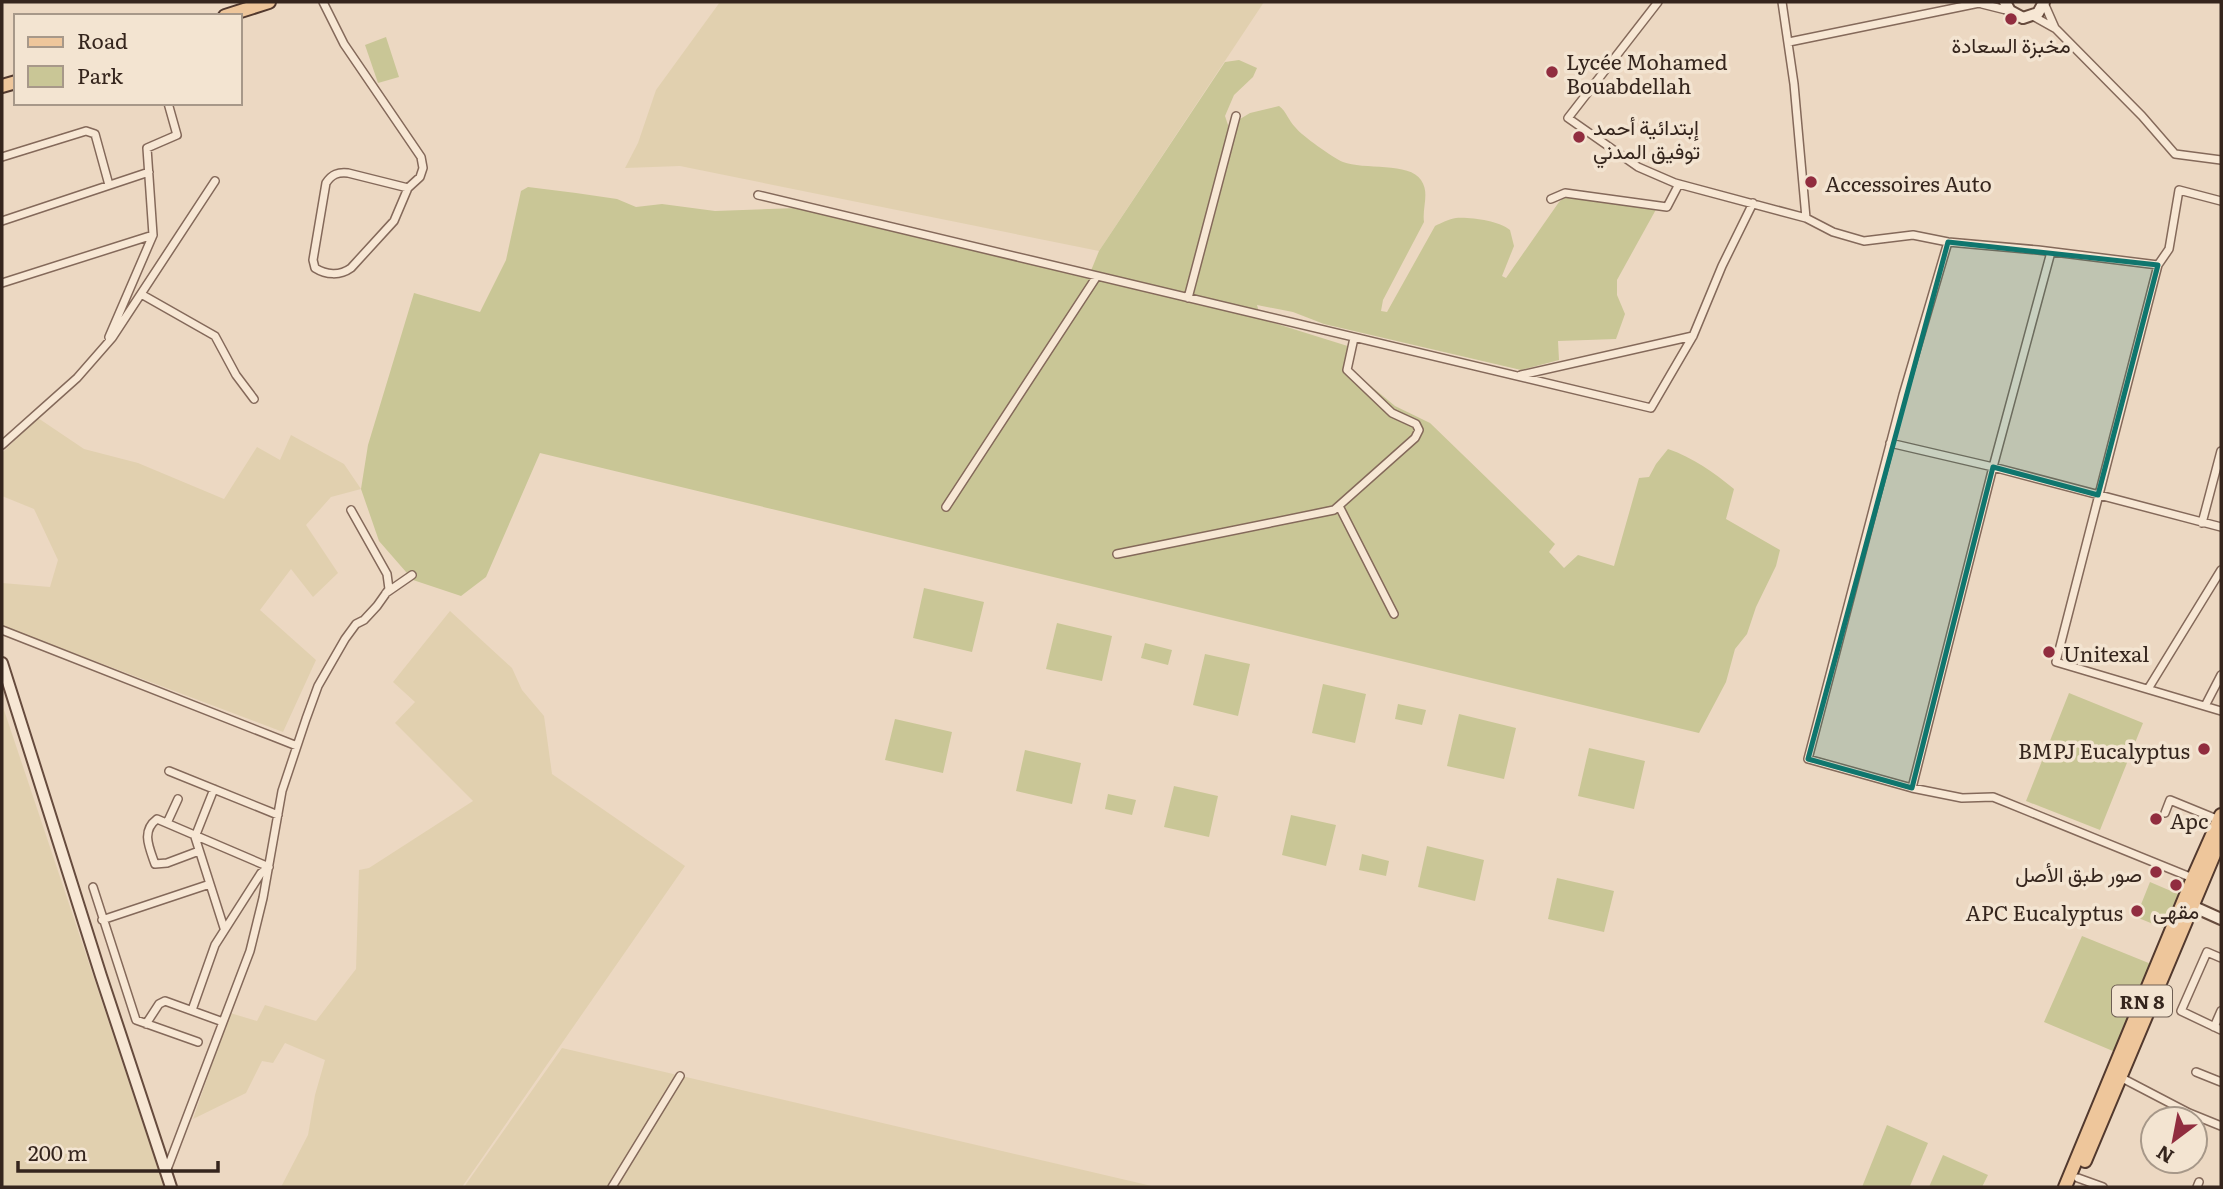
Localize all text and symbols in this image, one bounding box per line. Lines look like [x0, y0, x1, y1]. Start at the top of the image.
marker: مخبزة السعادة [2003, 11, 2019, 27]
legend [14, 14, 242, 105]
text: Road [77, 24, 128, 55]
place label: مخبزة السعادة [1951, 28, 2071, 59]
place label: Lycée Mohamed Bouabdellah [1566, 45, 1728, 100]
text: Park [77, 59, 123, 90]
marker: Lycée Mohamed Bouabdellah [1544, 64, 1560, 80]
place label: إبتدائية أحمد توفيق المدني [1593, 110, 1700, 169]
marker: إبتدائية أحمد توفيق المدني [1571, 129, 1587, 145]
place label: Accessoires Auto [1825, 167, 1992, 198]
marker: Accessoires Auto [1803, 174, 1819, 190]
place label: Unitexal [2063, 637, 2149, 668]
marker: Unitexal [2041, 644, 2057, 660]
place label: BMPJ Eucalyptus [2018, 734, 2190, 765]
marker: BMPJ Eucalyptus [2196, 741, 2212, 757]
place label: Apc [2170, 804, 2208, 835]
marker: Apc [2148, 811, 2164, 827]
place label: صور طبق الأصل [2015, 857, 2142, 888]
marker: صور طبق الأصل [2148, 864, 2164, 880]
marker: مقهى [2168, 877, 2184, 893]
place label: مقهى [2153, 894, 2199, 925]
place label: APC Eucalyptus [1966, 896, 2123, 927]
marker: APC Eucalyptus [2129, 903, 2145, 919]
road number: RN 8 [2112, 986, 2172, 1016]
north arrow [2139, 1105, 2209, 1175]
scale bar [18, 1130, 217, 1174]
text: 200 m [28, 1136, 88, 1167]
text: N [2150, 1139, 2179, 1171]

